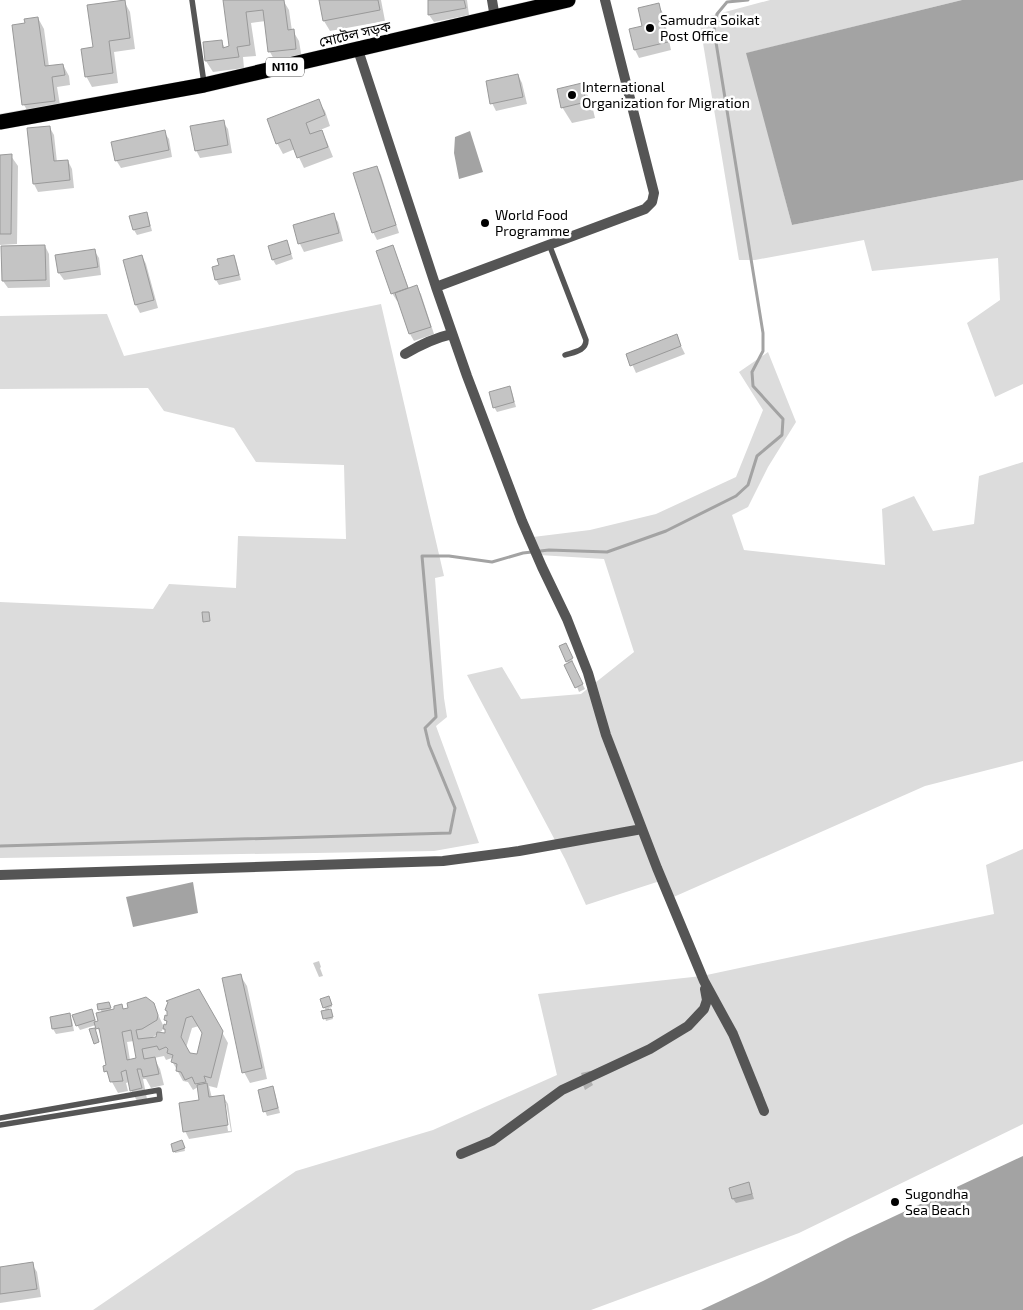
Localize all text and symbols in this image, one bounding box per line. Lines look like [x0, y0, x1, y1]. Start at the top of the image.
place label: Samudra Soikat Post Office [660, 11, 760, 44]
street label: মোটেল সড়ক [317, 17, 393, 50]
marker: Samudra Soikat Post Office [644, 22, 656, 34]
road number: N110 [266, 58, 304, 76]
place label: International Organization for Migration [582, 78, 750, 111]
marker: International Organization for Migration [566, 89, 578, 101]
place label: World Food Programme [495, 206, 570, 239]
marker: World Food Programme [479, 217, 491, 229]
place label: Sugondha Sea Beach [905, 1185, 970, 1218]
marker: Sugondha Sea Beach [889, 1196, 901, 1208]

